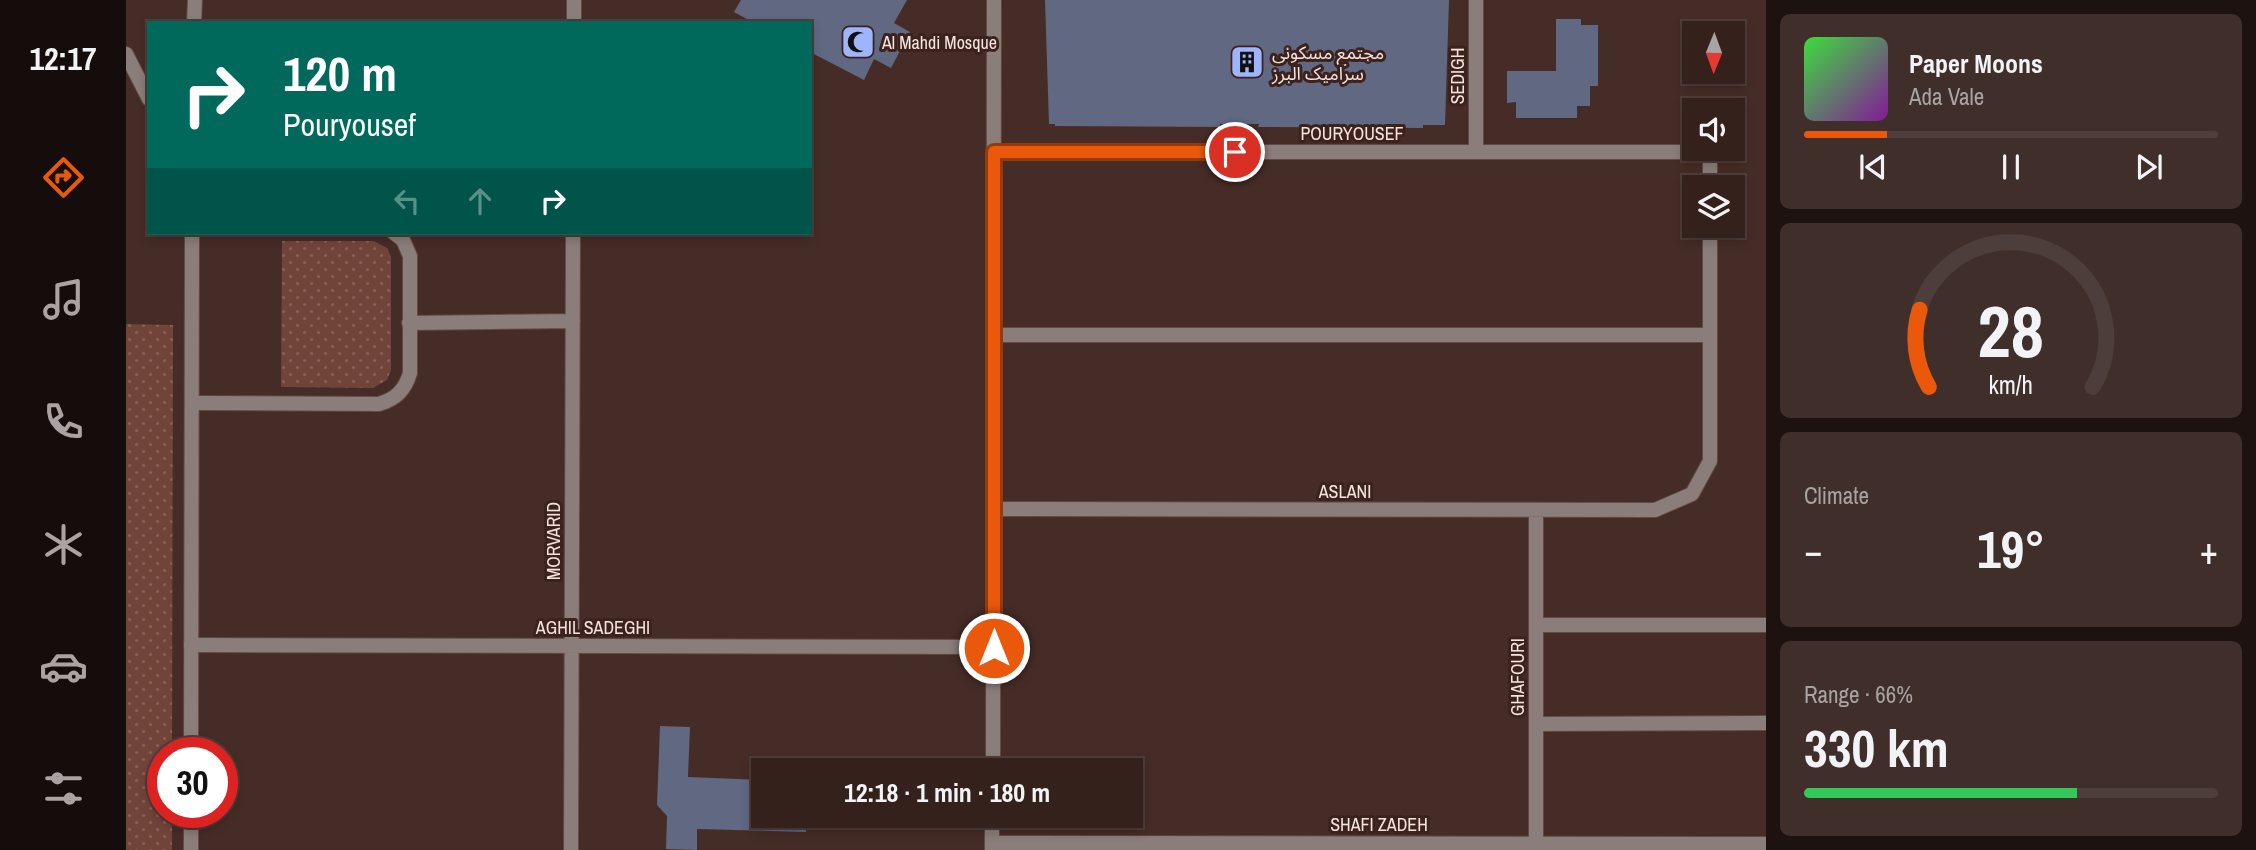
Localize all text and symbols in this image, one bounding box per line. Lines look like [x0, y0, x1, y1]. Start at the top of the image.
north arrow [1682, 21, 1745, 84]
map controls [1682, 21, 1745, 238]
mosque icon: Al Mahdi Mosque [839, 23, 877, 61]
place label: Al Mahdi Mosque [881, 30, 997, 55]
text: 12:17 [29, 37, 97, 80]
text: 120 m [283, 40, 397, 106]
place label: مجتمع مسکونی سرامیک البرز [1271, 40, 1384, 86]
building icon: مجتمع مسکونی سرامیک البرز [1228, 43, 1266, 81]
text: Paper Moons [1909, 46, 2043, 81]
street label: SEDIGH [1445, 48, 1470, 104]
icon: right [168, 49, 259, 140]
text: Ada Vale [1909, 81, 1984, 112]
button: sound [1682, 98, 1745, 161]
text: Pouryousef [283, 103, 416, 146]
street label: POURYOUSEF [1300, 121, 1404, 146]
pin [1205, 122, 1265, 182]
icon: arrive [1216, 133, 1254, 171]
icon: previous [1854, 148, 1892, 186]
icon: pause [1992, 148, 2030, 186]
icon: next [2130, 148, 2168, 186]
icon: directions [39, 153, 88, 202]
button: layers [1682, 175, 1745, 238]
icon: left [388, 182, 426, 220]
icon: ahead [461, 182, 499, 220]
icon: right [534, 182, 572, 220]
icon: music [39, 275, 88, 324]
text: 28 [1978, 282, 2044, 380]
text: km/h [1989, 367, 2033, 401]
icon: phone [39, 397, 88, 446]
street label: ASLANI [1318, 479, 1371, 504]
text: Climate [1804, 480, 1869, 511]
street label: MORVARID [541, 502, 566, 580]
text: 19° [1977, 514, 2045, 584]
icon: climate [39, 520, 88, 569]
text: − [1804, 525, 1822, 576]
text: + [2200, 525, 2218, 576]
position arrow [957, 611, 1031, 685]
street label: AGHIL SADEGHI [535, 615, 650, 640]
street label: GHAFOURI [1505, 638, 1530, 716]
icon: car [39, 642, 88, 691]
text: Range · 66% [1804, 679, 1913, 710]
text: 330 km [1804, 713, 1949, 783]
speed limit sign: 30 [147, 737, 238, 828]
icon: filters [39, 764, 88, 813]
text: 12:18 · 1 min · 180 m [844, 775, 1050, 810]
street label: SHAFI ZADEH [1330, 812, 1428, 837]

